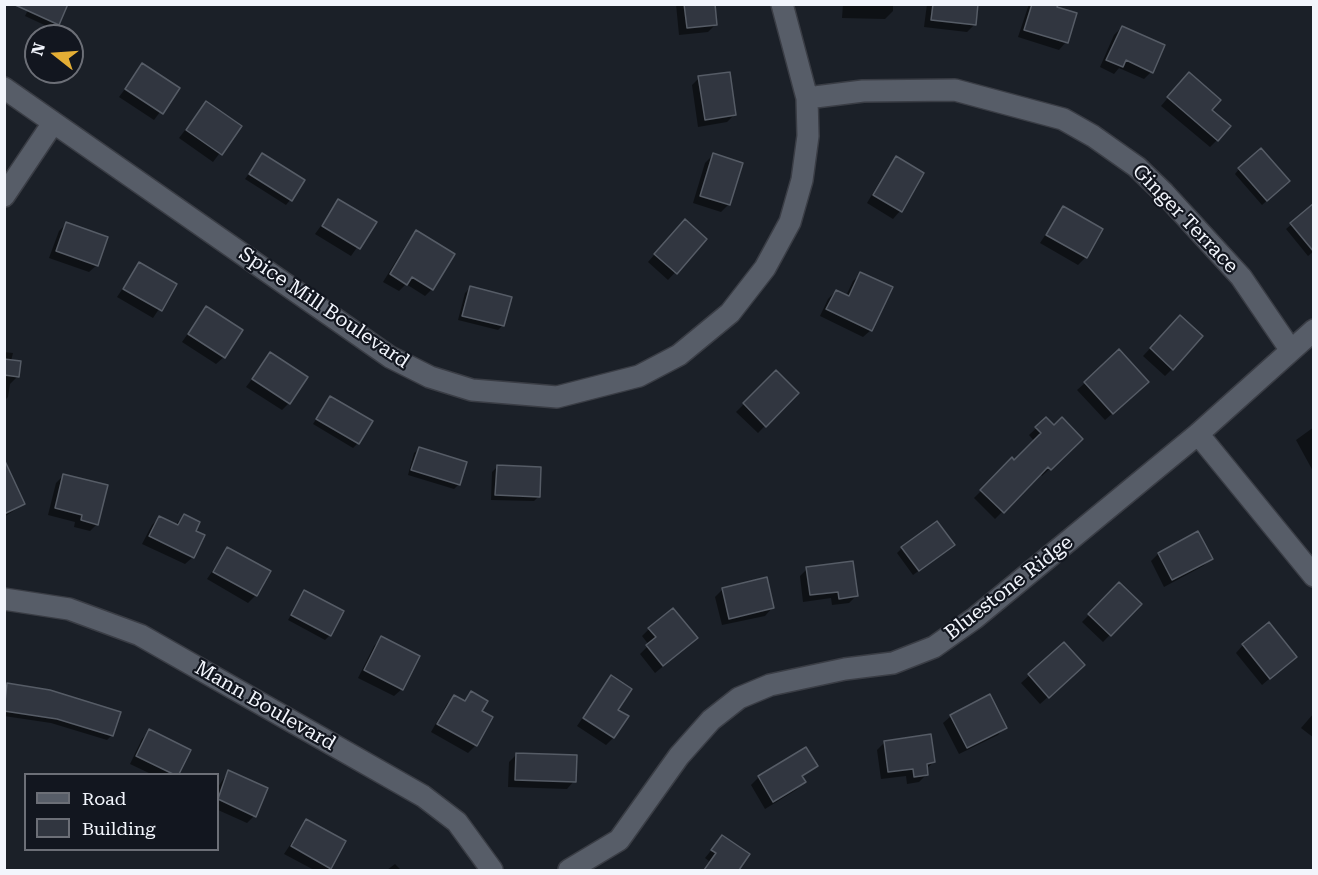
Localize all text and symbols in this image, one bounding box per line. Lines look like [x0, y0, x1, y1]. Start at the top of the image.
north arrow [24, 24, 84, 84]
text: N [27, 41, 49, 58]
street label: Ginger Terrace [1127, 160, 1243, 278]
street label: Spice Mill Boulevard [234, 242, 414, 374]
street label: Bluestone Ridge [940, 531, 1078, 645]
street label: Mann Boulevard [190, 656, 340, 756]
legend [24, 773, 219, 851]
text: Road [82, 788, 126, 809]
text: Building [82, 818, 156, 839]

